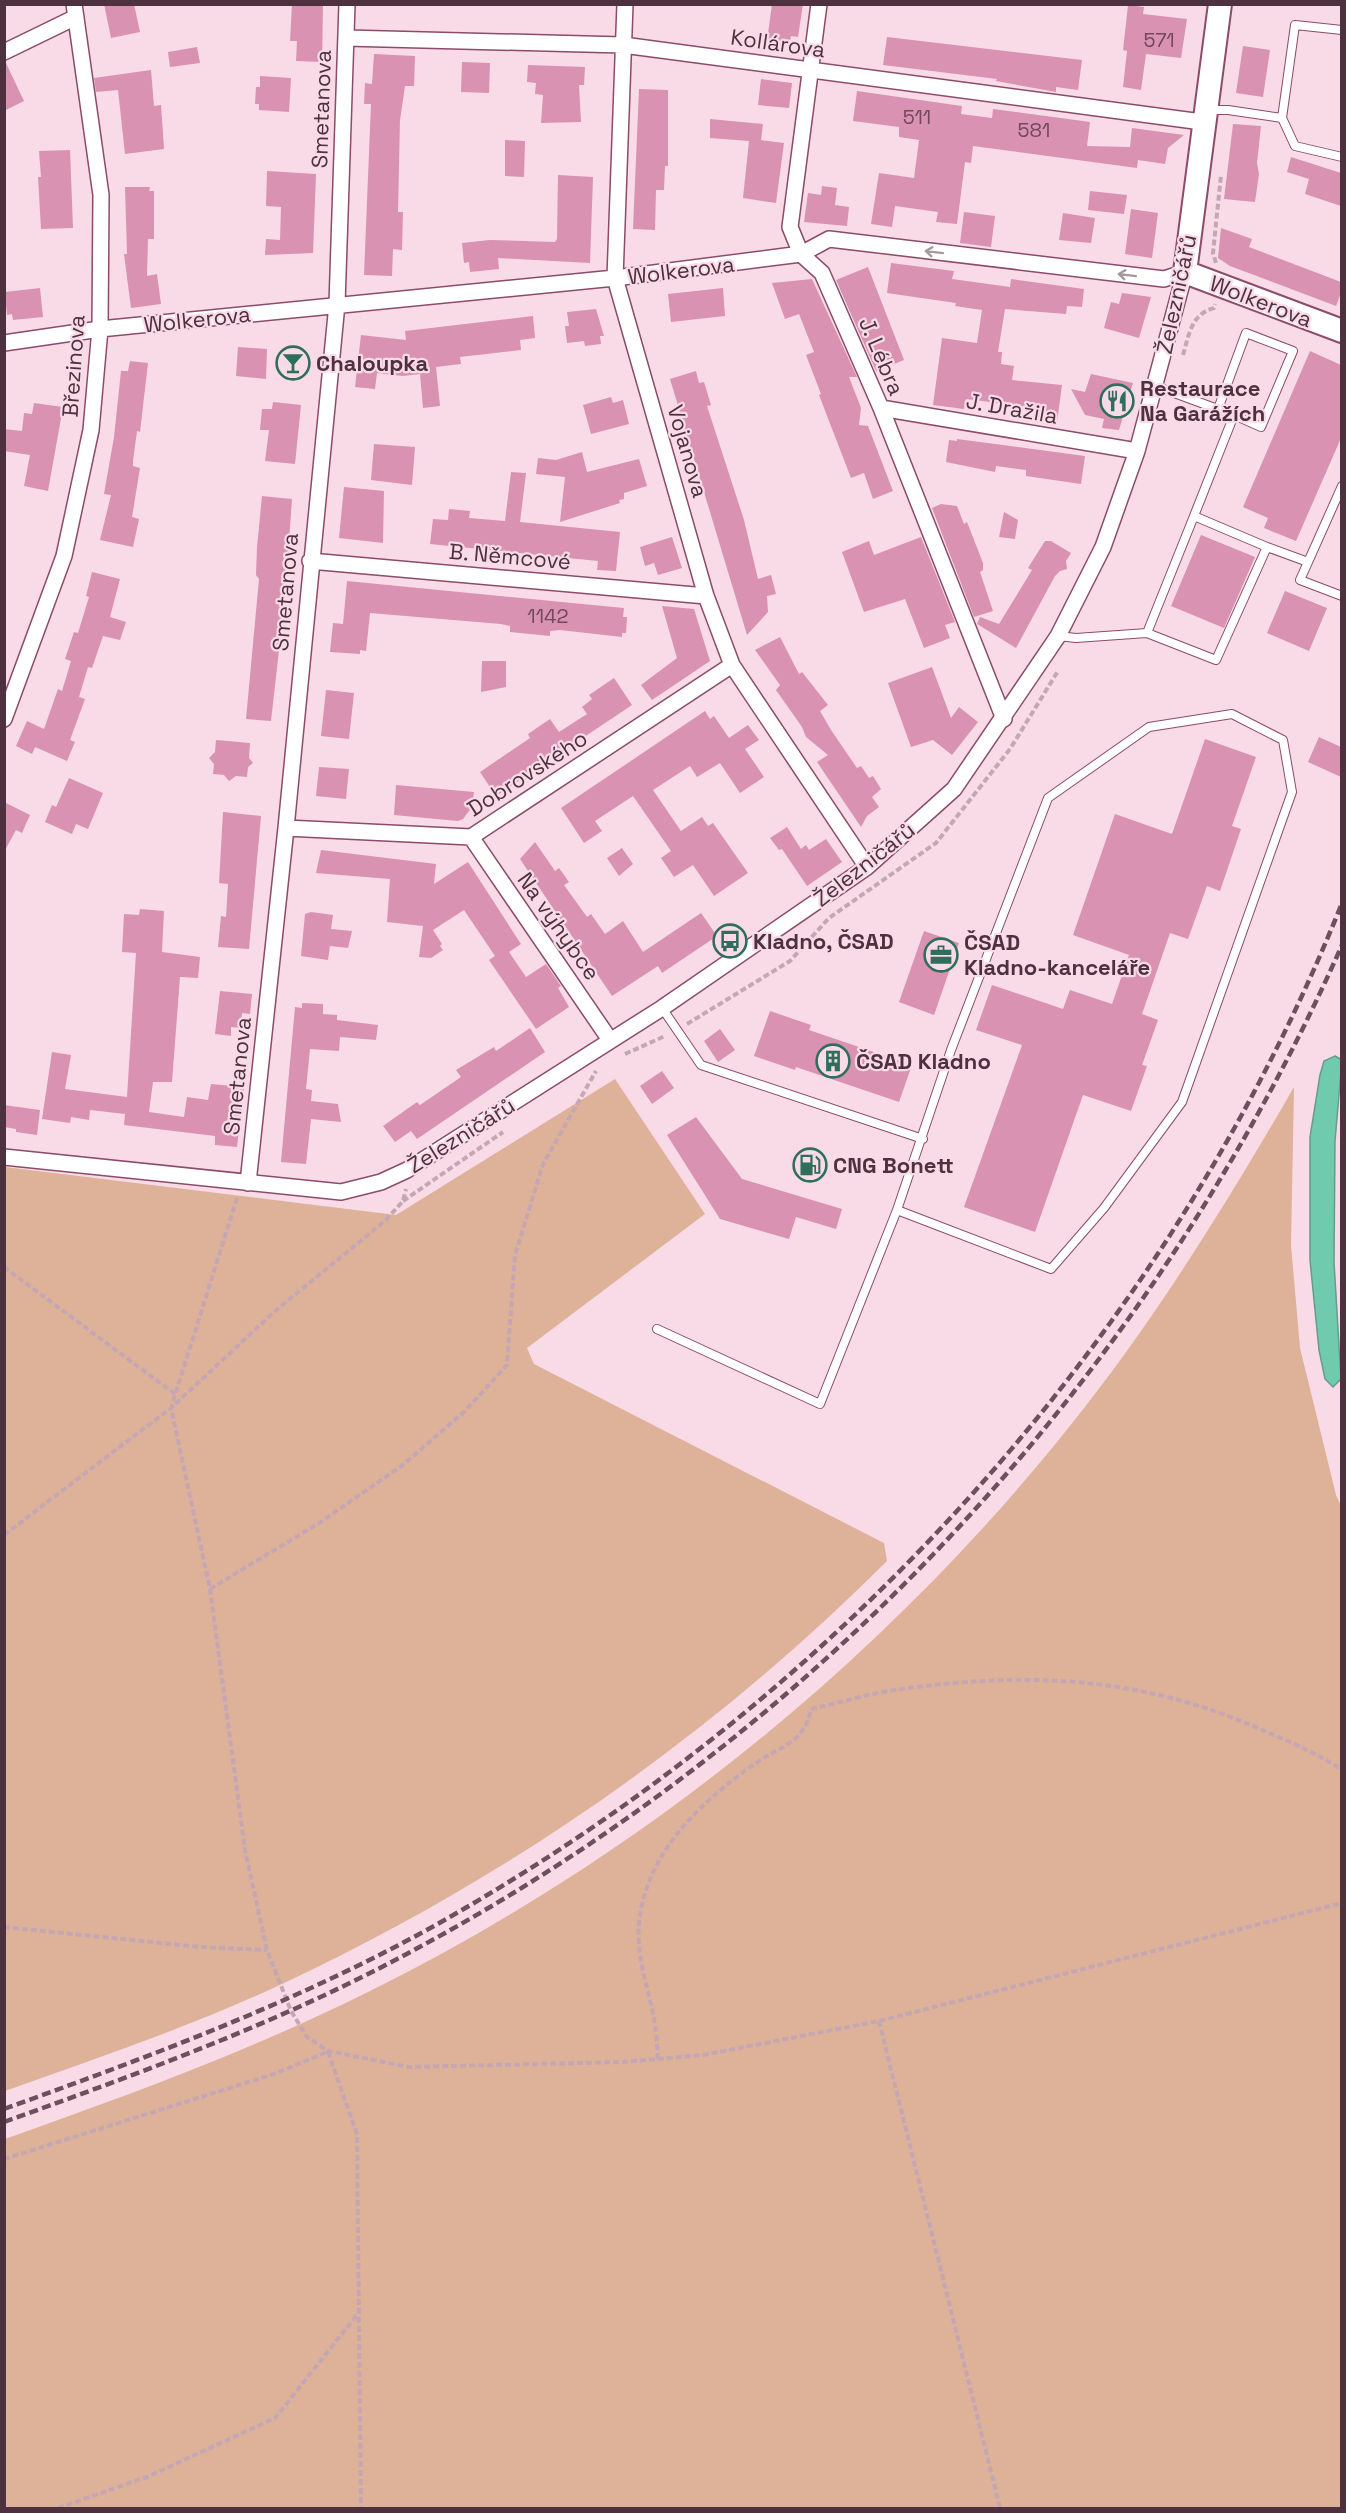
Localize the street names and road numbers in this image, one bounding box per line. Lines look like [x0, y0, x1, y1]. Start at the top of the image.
street label: Kollárova [729, 23, 827, 64]
street label: Smetanova [305, 49, 337, 169]
street label: Železničářů [1150, 232, 1202, 356]
street label: Wolkerova [626, 250, 736, 290]
street label: Wolkerova [1206, 269, 1316, 333]
street label: Wolkerova [142, 299, 252, 339]
street label: Březinova [55, 313, 91, 418]
street label: J. Lébra [853, 313, 911, 400]
street label: J. Dražila [964, 386, 1060, 430]
street label: Vojanova [661, 401, 715, 501]
street label: Smetanova [266, 531, 304, 652]
street label: B. Němcové [448, 537, 572, 575]
street label: Dobrovského [462, 724, 592, 822]
street label: Železničářů [808, 816, 920, 912]
street label: Na výhybce [512, 867, 606, 985]
street label: Smetanova [217, 1015, 257, 1136]
street label: Železničářů [402, 1091, 520, 1179]

